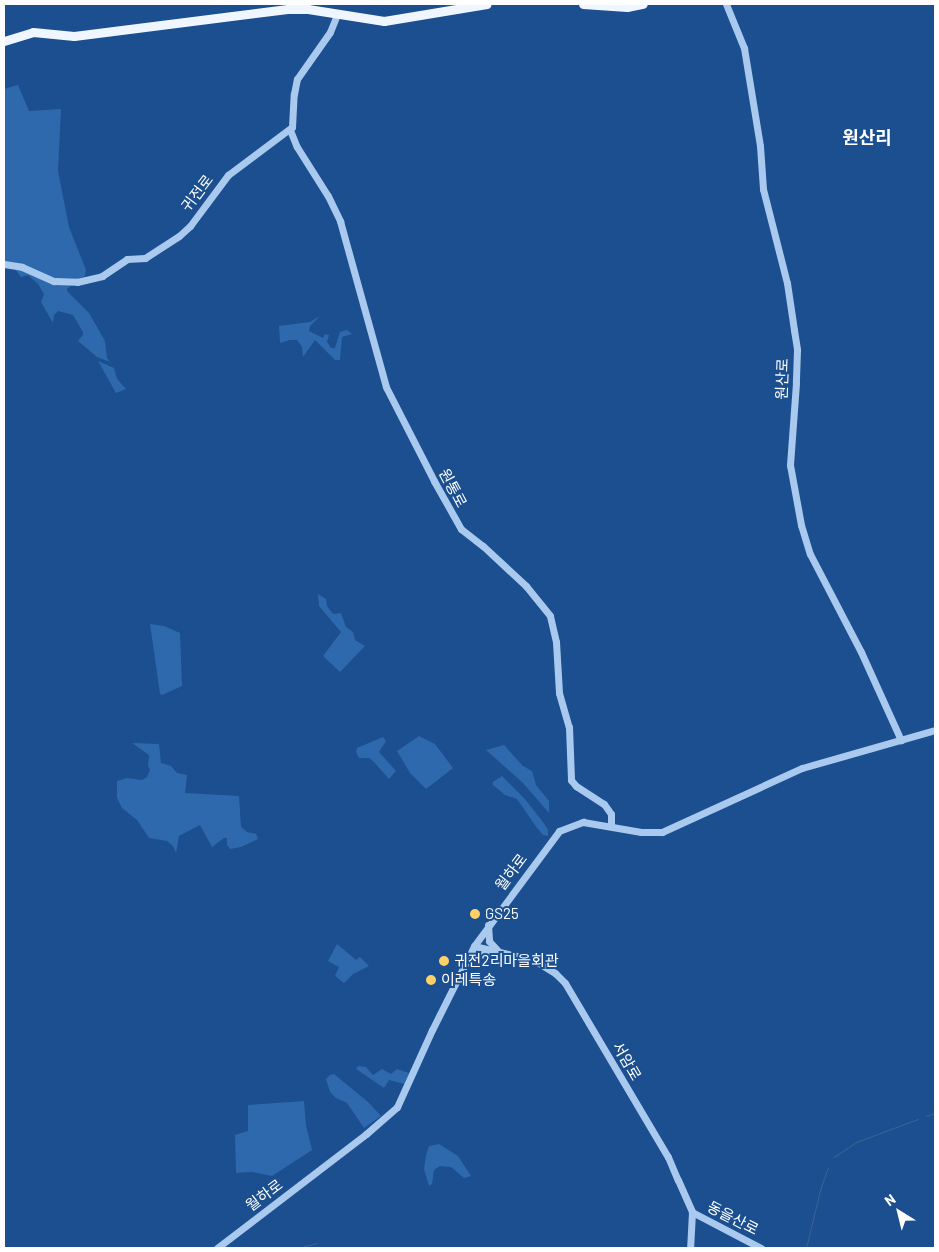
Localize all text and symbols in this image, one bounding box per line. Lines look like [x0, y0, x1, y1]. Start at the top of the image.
district label: 원산리 [842, 126, 892, 148]
street label: 귀전로 [177, 171, 217, 215]
street label: 원산로 [772, 358, 792, 400]
street label: 원통로 [435, 465, 471, 511]
street label: 월하로 [491, 850, 531, 894]
place label: GS25 [485, 905, 519, 923]
marker: GS25 [469, 908, 481, 920]
place label: 귀전2리마을회관 [454, 952, 559, 970]
marker: 귀전2리마을회관 [438, 955, 450, 967]
place label: 이레특송 [441, 971, 496, 989]
marker: 이레특송 [425, 974, 437, 986]
street label: 서암로 [609, 1039, 645, 1083]
street label: 월하로 [242, 1175, 286, 1215]
north arrow [874, 1187, 924, 1237]
text: N [881, 1190, 899, 1209]
street label: 동을산로 [704, 1197, 762, 1239]

